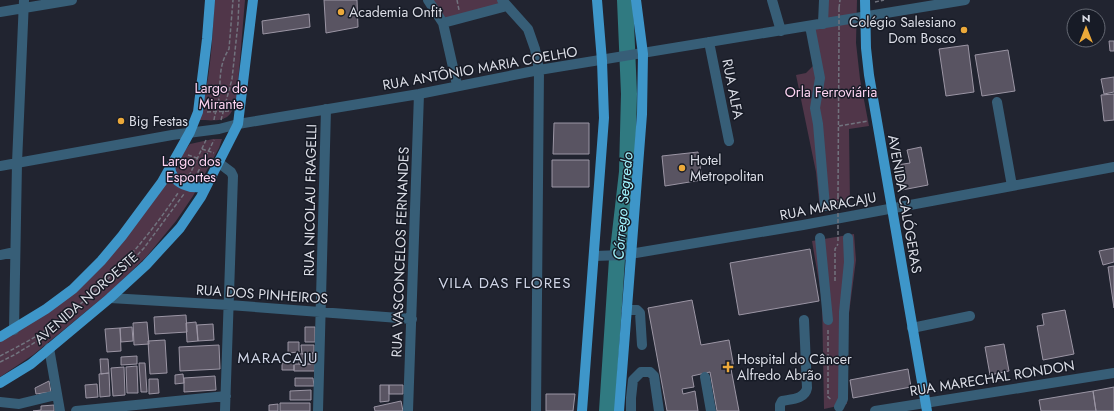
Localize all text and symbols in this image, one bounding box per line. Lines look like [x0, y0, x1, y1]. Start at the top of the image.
place label: Academia Onfit [349, 2, 442, 22]
marker: Academia Onfit [336, 7, 346, 17]
north arrow [1066, 8, 1106, 48]
text: N [1082, 10, 1090, 26]
place label: Colégio Salesiano Dom Bosco [849, 12, 956, 48]
marker: Colégio Salesiano Dom Bosco [959, 25, 969, 35]
street label: RUA ANTÔNIO MARIA COELHO [381, 41, 579, 95]
street label: RUA ALFA [717, 57, 749, 122]
park label: Largo do Mirante [194, 78, 248, 114]
park label: Orla Ferroviária [785, 82, 877, 102]
place label: Big Festas [129, 111, 188, 131]
marker: Big Festas [116, 116, 126, 126]
street label: RUA NICOLAU FRAGELLI [299, 124, 321, 276]
street label: AVENIDA CALÓGERAS [883, 133, 927, 275]
street label: RUA VASCONCELOS FERNANDES [386, 146, 414, 358]
place label: Hotel Metropolitan [690, 150, 764, 186]
park label: Largo dos Esportes [162, 151, 221, 187]
water label: Córrego Segredo [607, 151, 639, 261]
marker: Hotel Metropolitan [677, 163, 687, 173]
street label: RUA MARACAJU [778, 187, 878, 225]
street label: AVENIDA NOROESTE [30, 247, 142, 349]
district label: VILA DAS FLORES [438, 272, 572, 294]
street label: RUA DOS PINHEIROS [195, 279, 329, 309]
district label: MARACAJU [238, 347, 318, 369]
place label: Hospital do Câncer Alfredo Abrão [737, 349, 852, 385]
street label: RUA MARECHAL RONDON [908, 355, 1076, 401]
marker: Hospital do Câncer Alfredo Abrão [722, 361, 734, 373]

